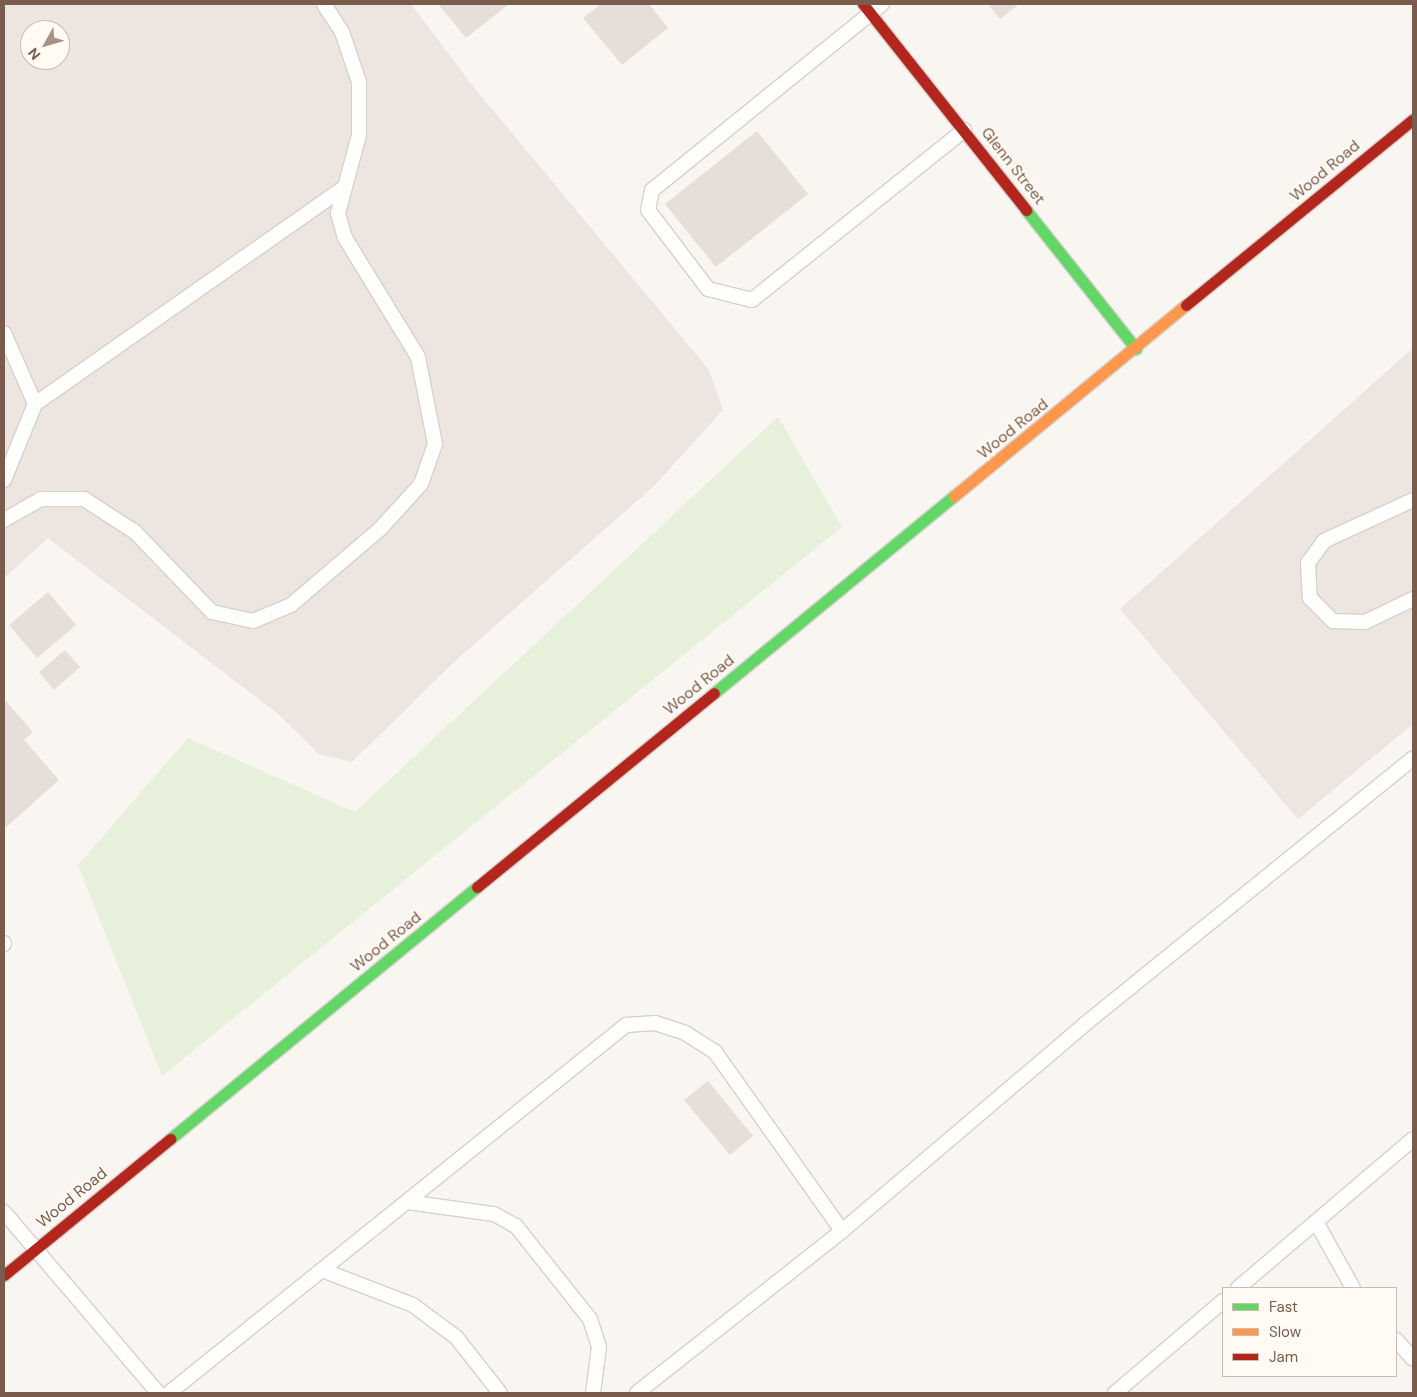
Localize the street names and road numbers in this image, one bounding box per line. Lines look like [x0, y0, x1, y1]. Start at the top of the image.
street label: Glenn Street [977, 124, 1049, 208]
street label: Wood Road [1286, 136, 1364, 206]
street label: Wood Road [974, 395, 1052, 463]
street label: Wood Road [660, 651, 738, 719]
street label: Wood Road [347, 908, 425, 976]
street label: Wood Road [33, 1164, 111, 1232]

